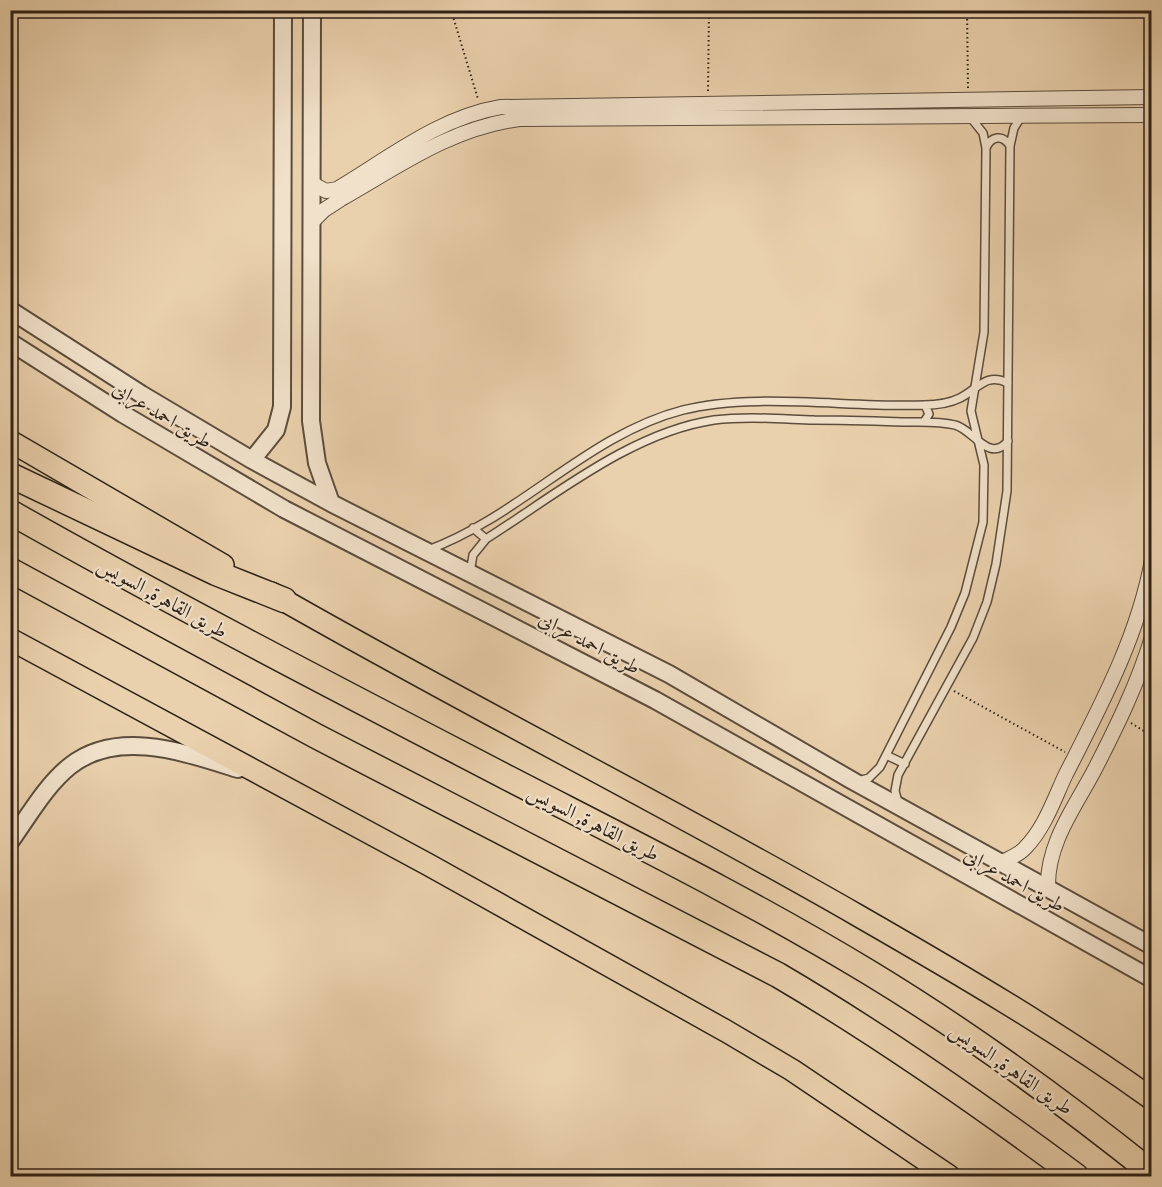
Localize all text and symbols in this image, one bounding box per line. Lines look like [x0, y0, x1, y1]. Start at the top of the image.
street label: طريق احمد عرابى [107, 373, 218, 456]
street label: طريق القاهرة, السويس [93, 549, 233, 645]
street label: طريق احمد عرابى [533, 603, 646, 682]
street label: طريق القاهرة, السويس [523, 776, 665, 868]
street label: طريق احمد عرابى [959, 839, 1071, 920]
street label: طريق القاهرة, السويس [944, 1015, 1080, 1121]

